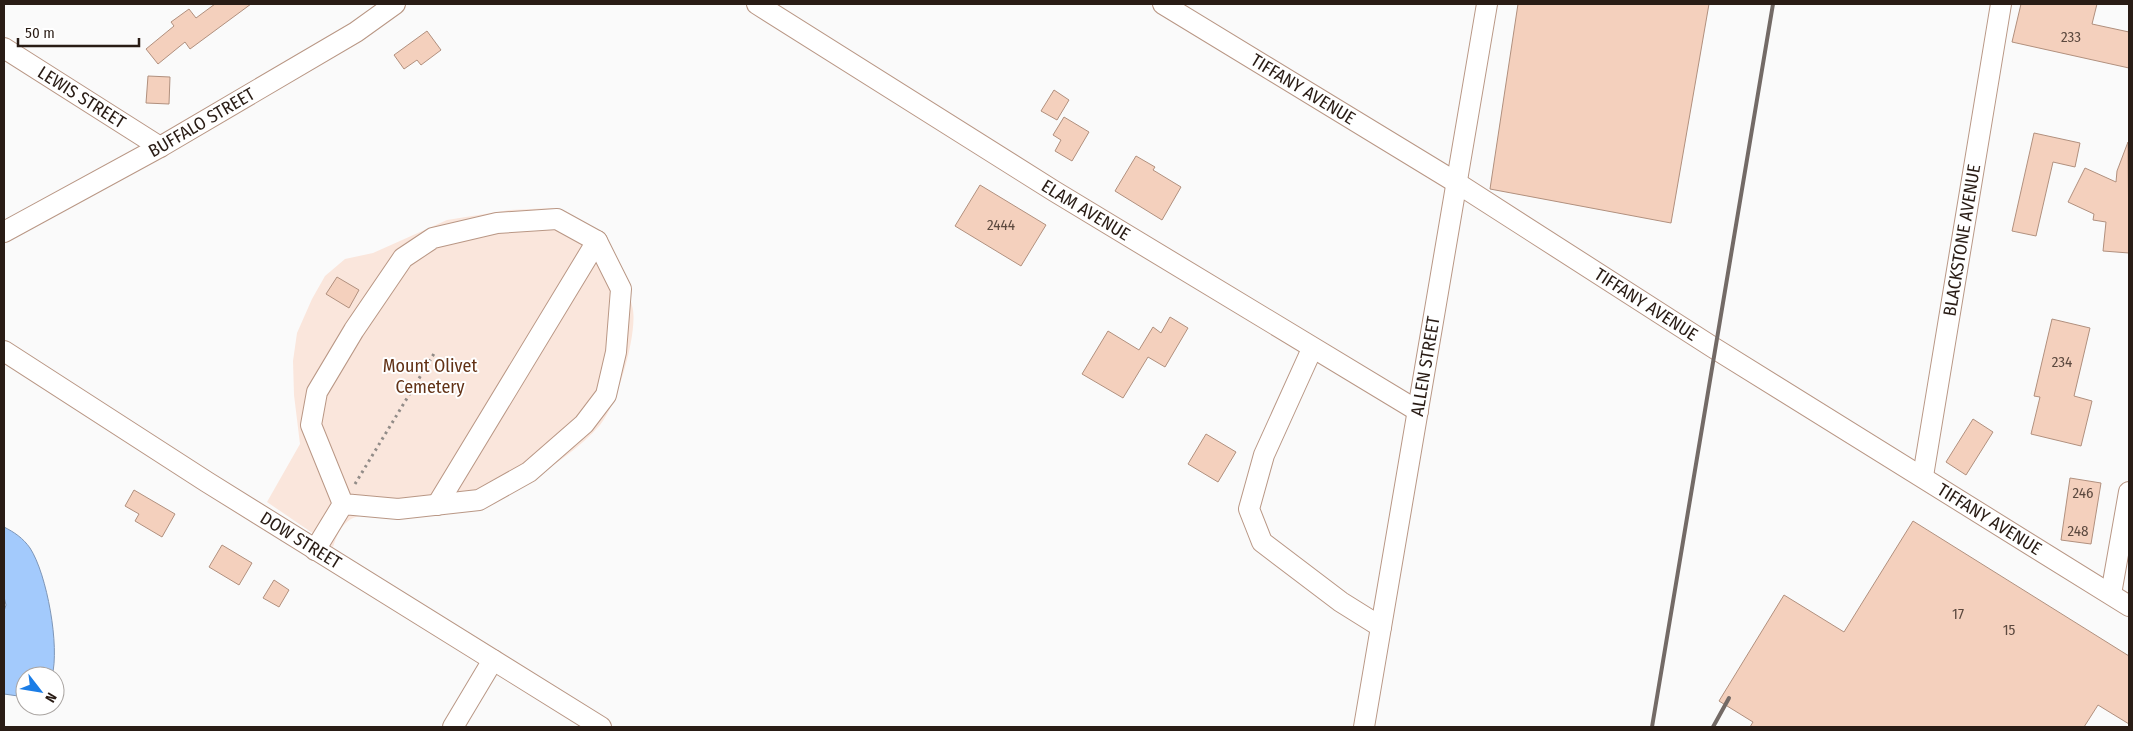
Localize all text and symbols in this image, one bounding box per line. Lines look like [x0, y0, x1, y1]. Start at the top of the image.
scale bar [18, 15, 139, 47]
text: 50 m [25, 24, 55, 42]
house number: 233 [2061, 28, 2081, 46]
street label: TIFFANY AVENUE [1247, 49, 1359, 129]
street label: LEWIS STREET [34, 61, 130, 134]
street label: BUFFALO STREET [145, 82, 259, 162]
street label: BLACKSTONE AVENUE [1939, 163, 1985, 318]
street label: ELAM AVENUE [1037, 175, 1134, 245]
house number: 2444 [987, 216, 1015, 234]
street label: TIFFANY AVENUE [1590, 263, 1702, 346]
street label: ALLEN STREET [1406, 314, 1445, 418]
house number: 234 [2052, 353, 2072, 371]
park label: Mount Olivet Cemetery [383, 355, 477, 398]
street label: TIFFANY AVENUE [1933, 479, 2046, 560]
house number: 246 [2072, 484, 2094, 502]
street label: DOW STREET [256, 507, 346, 574]
house number: 248 [2067, 522, 2089, 540]
house number: 17 [1952, 605, 1964, 623]
house number: 15 [2003, 621, 2015, 639]
north arrow [15, 666, 65, 716]
text: N [41, 689, 60, 705]

